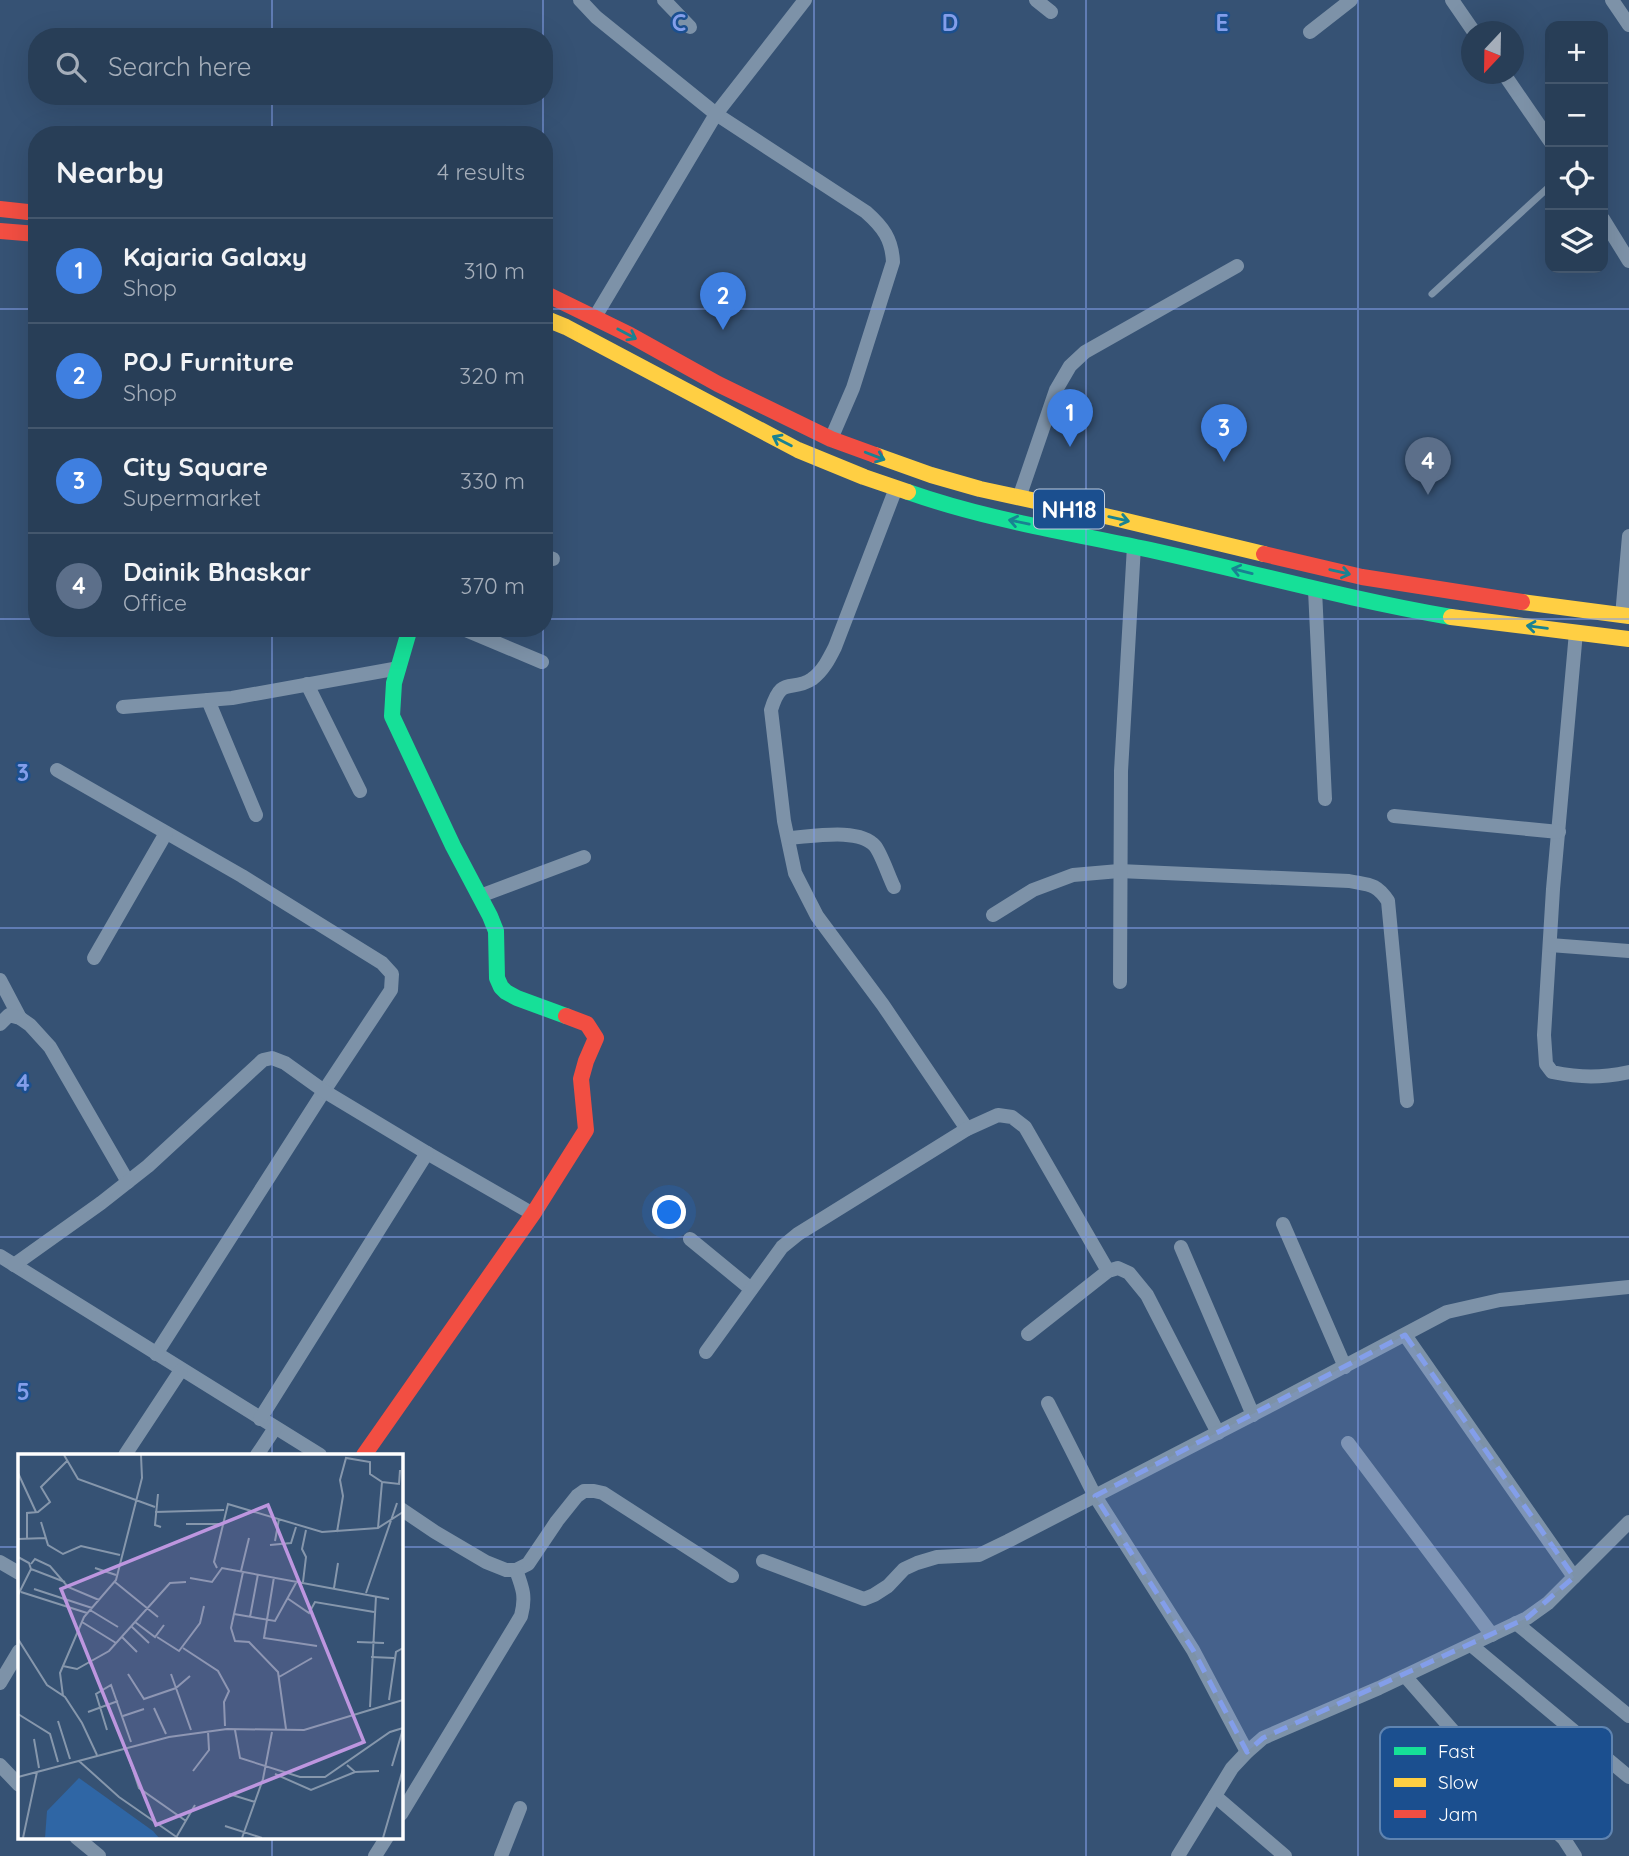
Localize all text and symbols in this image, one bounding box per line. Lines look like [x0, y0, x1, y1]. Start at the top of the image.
text: C [672, 8, 686, 37]
text: D [942, 8, 958, 37]
text: E [1215, 8, 1229, 37]
north arrow [1461, 21, 1524, 84]
map controls [1545, 21, 1608, 273]
button: + [1545, 21, 1608, 84]
search box [28, 28, 553, 105]
icon: search [52, 48, 90, 86]
text: Search here [108, 50, 252, 83]
button: − [1545, 84, 1608, 147]
button: locate [1545, 147, 1608, 210]
text: Nearby [56, 153, 164, 191]
text: 4 results [437, 157, 525, 186]
button: layers [1545, 210, 1608, 273]
text: Kajaria Galaxy [123, 240, 307, 273]
text: 1 [75, 256, 83, 285]
text: 310 m [463, 256, 525, 285]
pin: 2 [700, 272, 746, 330]
text: Shop [123, 273, 177, 302]
one-way arrow [616, 328, 637, 341]
text: POJ Furniture [123, 345, 294, 378]
text: 2 [72, 361, 86, 390]
text: 320 m [459, 361, 525, 390]
text: Shop [123, 378, 177, 407]
pin: 1 [1047, 389, 1093, 447]
pin: 3 [1201, 404, 1247, 462]
one-way arrow [772, 434, 792, 448]
pin: 4 [1405, 437, 1451, 495]
text: City Square [123, 450, 268, 483]
one-way arrow [864, 451, 886, 463]
text: 3 [73, 466, 85, 495]
text: 330 m [460, 466, 525, 495]
text: Supermarket [123, 483, 261, 512]
road number: NH18 [1034, 489, 1104, 528]
one-way arrow [1107, 513, 1130, 527]
one-way arrow [1008, 515, 1031, 529]
text: Dainik Bhaskar [123, 555, 311, 588]
one-way arrow [1231, 564, 1254, 577]
one-way arrow [1328, 566, 1351, 579]
text: 4 [72, 571, 86, 600]
text: 370 m [460, 571, 525, 600]
text: Office [123, 588, 187, 617]
one-way arrow [1526, 621, 1549, 634]
text: 3 [17, 758, 29, 787]
text: 4 [16, 1068, 30, 1097]
your location [652, 1195, 686, 1229]
text: 5 [16, 1377, 30, 1406]
inset map [18, 1454, 402, 1839]
legend [1380, 1727, 1612, 1839]
text: Fast [1438, 1739, 1475, 1763]
text: Slow [1438, 1770, 1479, 1794]
text: Jam [1438, 1802, 1478, 1826]

